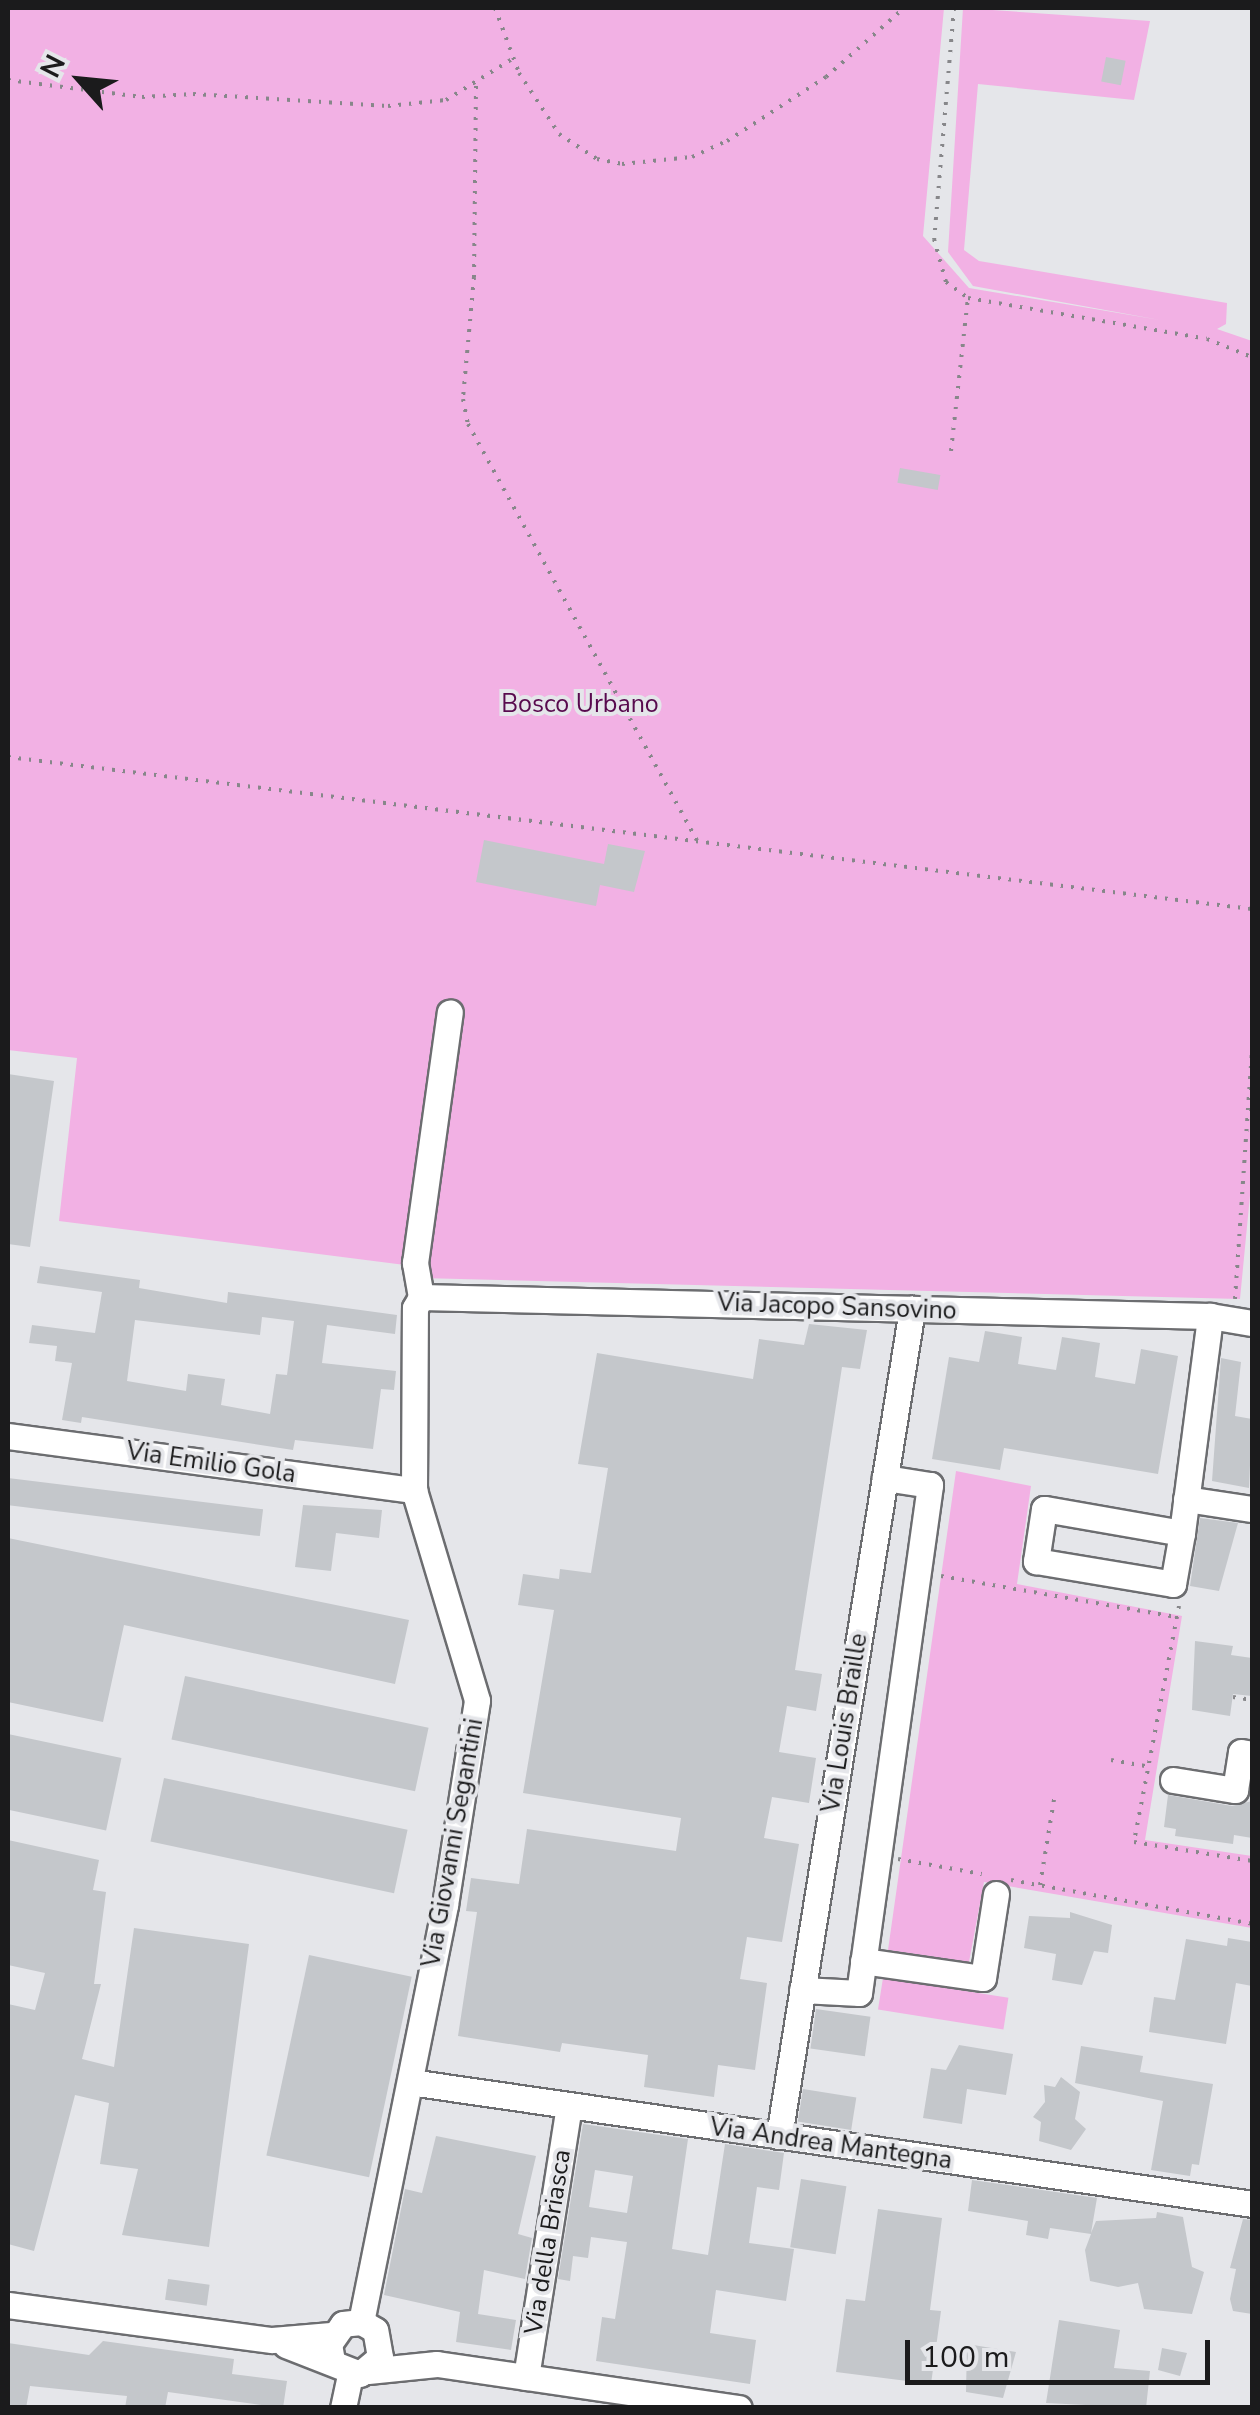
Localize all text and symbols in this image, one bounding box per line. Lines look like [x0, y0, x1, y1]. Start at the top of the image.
north arrow [30, 30, 130, 130]
text: N [32, 48, 75, 84]
park label: Bosco Urbano [501, 689, 659, 719]
street label: Via Jacopo Sansovino [717, 1288, 957, 1326]
street label: Via Emilio Gola [124, 1436, 298, 1490]
street label: Via Louis Braille [816, 1631, 874, 1815]
street label: Via Giovanni Segantini [416, 1716, 490, 1970]
street label: Via Andrea Mantegna [708, 2112, 954, 2176]
street label: Via della Briasca [519, 2147, 577, 2337]
scale bar [910, 2320, 1215, 2382]
text: 100 m [922, 2337, 1009, 2378]

